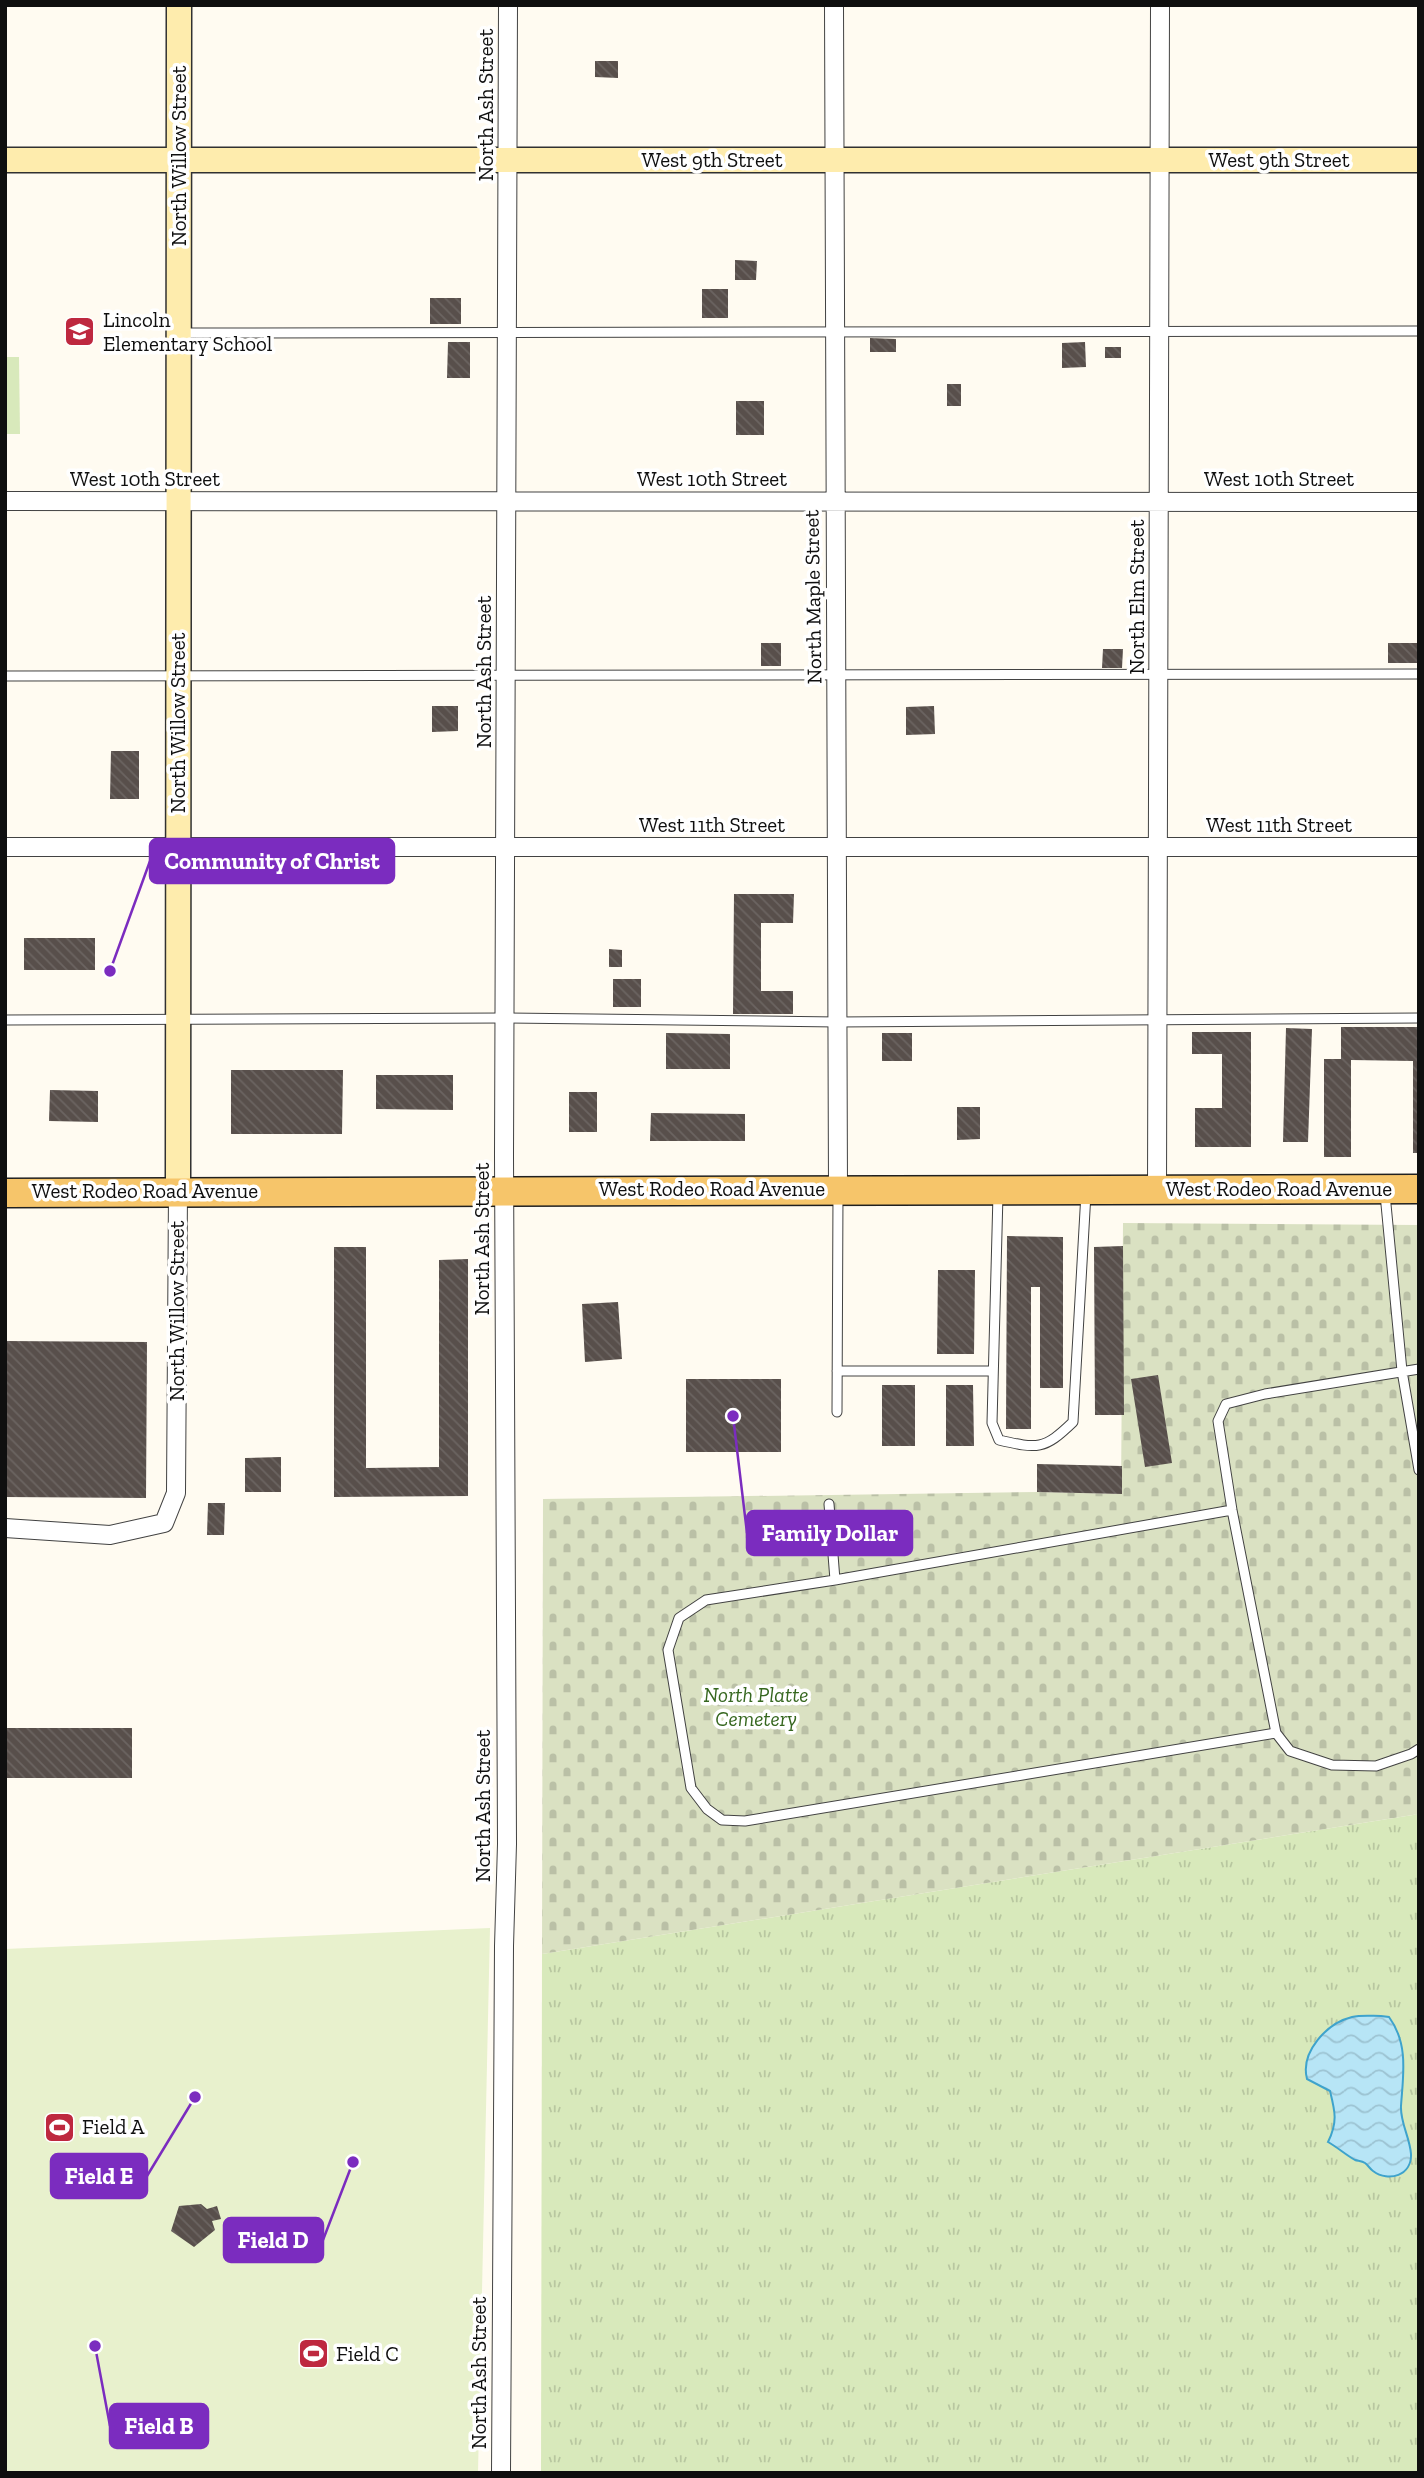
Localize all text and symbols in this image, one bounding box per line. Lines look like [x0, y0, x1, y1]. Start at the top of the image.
street label: North Ash Street [473, 29, 498, 181]
street label: North Willow Street [166, 65, 191, 246]
street label: West 9th Street [642, 147, 783, 172]
street label: West 9th Street [1209, 147, 1350, 172]
place label: Lincoln Elementary School [103, 307, 273, 356]
school or university icon: Lincoln Elementary School [63, 315, 97, 349]
street label: West 10th Street [70, 466, 220, 491]
street label: West 10th Street [637, 466, 787, 491]
street label: West 10th Street [1204, 466, 1354, 491]
street label: North Maple Street [798, 509, 827, 684]
street label: North Elm Street [1124, 519, 1149, 674]
street label: North Ash Street [471, 596, 496, 748]
street label: North Willow Street [165, 632, 190, 813]
street label: West 11th Street [639, 812, 785, 837]
street label: West 11th Street [1206, 812, 1352, 837]
callout: Community of Christ [150, 839, 394, 883]
text: Community of Christ [164, 847, 381, 875]
street label: North Ash Street [469, 1163, 494, 1315]
street label: West Rodeo Road Avenue [599, 1176, 825, 1201]
street label: West Rodeo Road Avenue [1166, 1176, 1392, 1201]
street label: West Rodeo Road Avenue [32, 1178, 258, 1203]
street label: North Willow Street [164, 1220, 189, 1401]
callout: Family Dollar [747, 1511, 912, 1555]
text: Family Dollar [762, 1519, 898, 1547]
park label: North Platte Cemetery [703, 1682, 809, 1731]
street label: North Ash Street [470, 1730, 495, 1882]
sports icon: Field A [42, 2110, 76, 2144]
place label: Field A [82, 2114, 145, 2139]
callout: Field E [51, 2154, 147, 2198]
text: Field E [65, 2162, 133, 2190]
callout: Field D [224, 2218, 323, 2262]
text: Field D [237, 2226, 309, 2254]
street label: North Ash Street [466, 2297, 491, 2449]
sports icon: Field C [296, 2337, 330, 2371]
place label: Field C [336, 2341, 399, 2366]
callout: Field B [110, 2404, 208, 2448]
text: Field B [124, 2412, 194, 2440]

